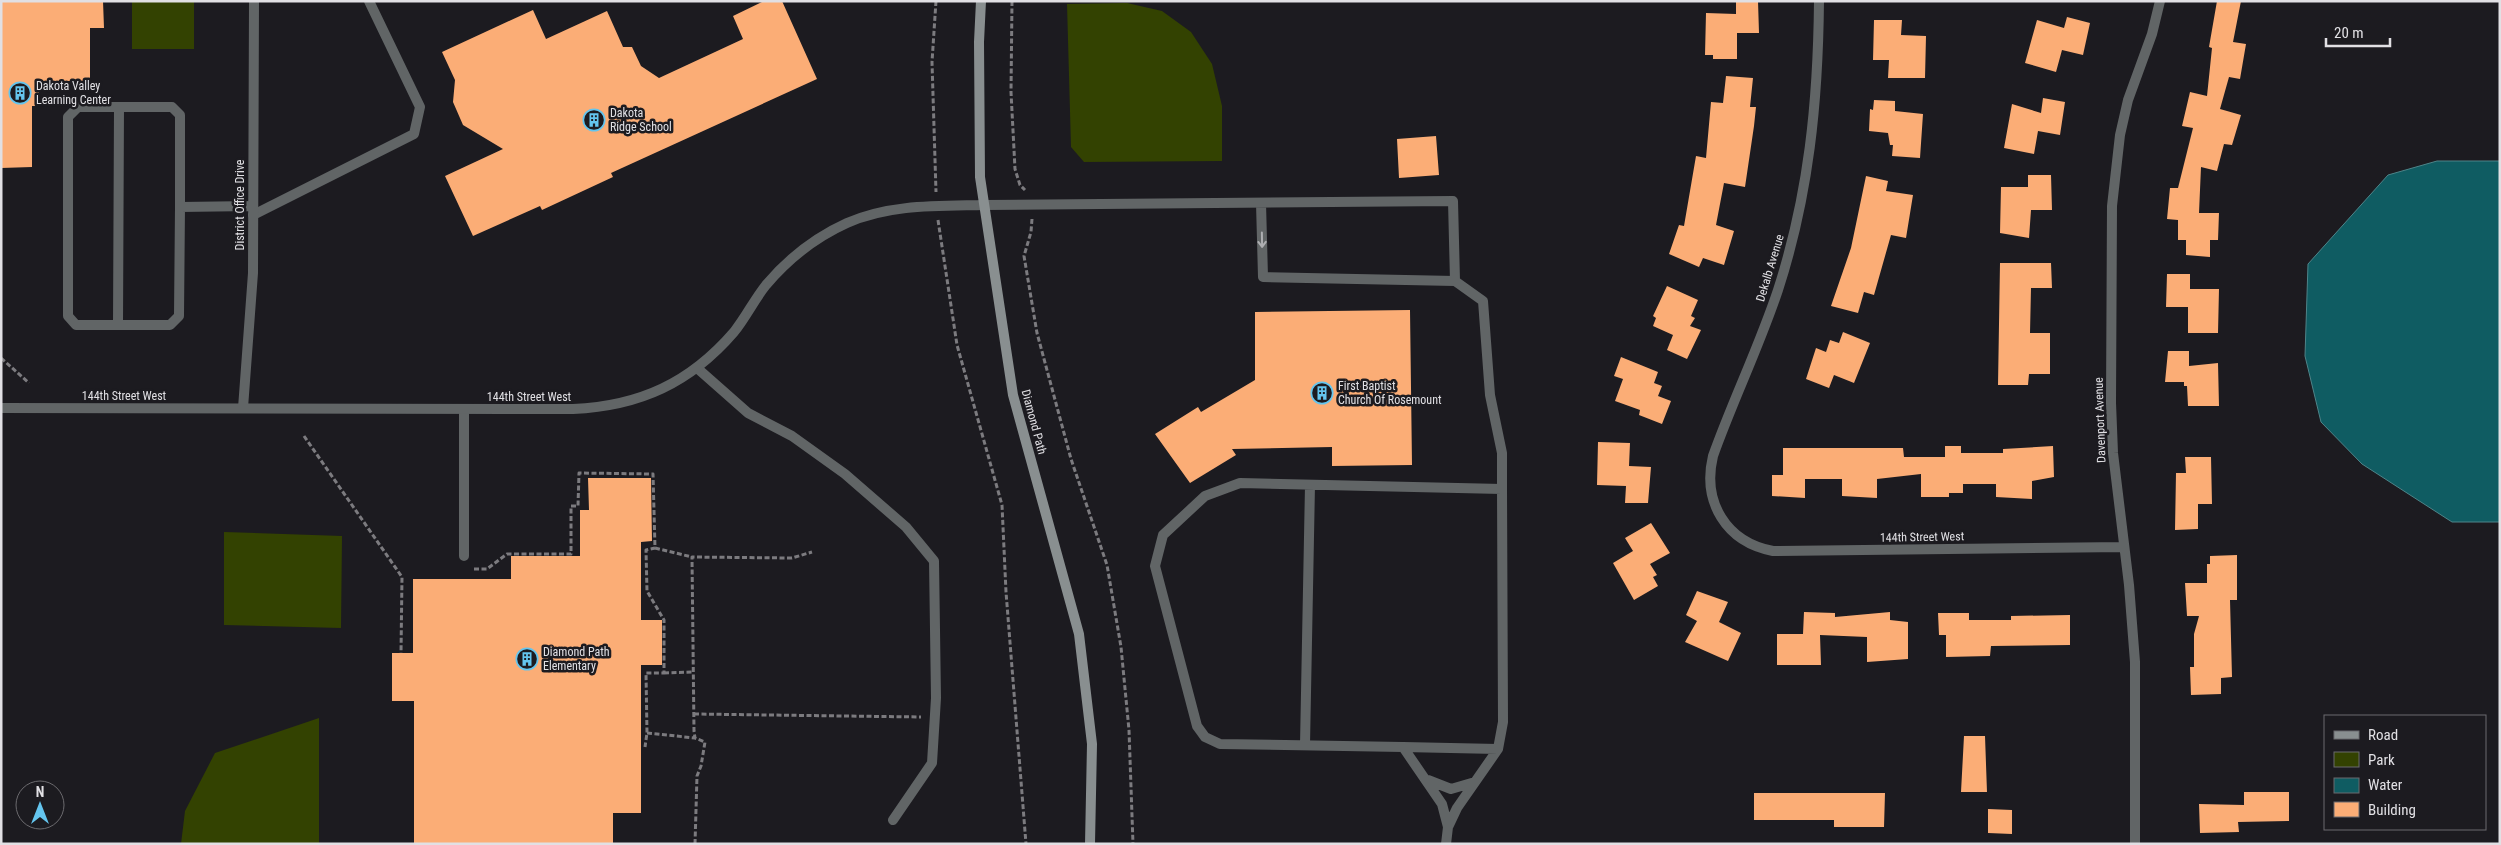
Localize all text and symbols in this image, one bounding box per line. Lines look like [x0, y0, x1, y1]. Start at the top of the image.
scale bar [2326, 15, 2390, 47]
text: 20 m [2334, 24, 2364, 42]
place label: Dakota Valley Learning Center [36, 79, 111, 107]
building icon: Dakota Valley Learning Center [8, 81, 32, 105]
place label: Dakota Ridge School [610, 106, 672, 134]
building icon: Dakota Ridge School [582, 108, 606, 132]
street label: District Office Drive [233, 159, 247, 250]
one-way arrow [1257, 232, 1267, 248]
street label: Dekalb Avenue [1753, 232, 1787, 303]
street label: Davenport Avenue [2091, 377, 2108, 463]
place label: First Baptist Church Of Rosemount [1338, 379, 1442, 407]
building icon: First Baptist Church Of Rosemount [1310, 381, 1334, 405]
street label: Diamond Path [1019, 388, 1049, 456]
street label: 144th Street West [82, 389, 167, 403]
street label: 144th Street West [487, 390, 572, 404]
street label: 144th Street West [1880, 529, 1965, 545]
place label: Diamond Path Elementary [543, 645, 610, 673]
building icon: Diamond Path Elementary [515, 647, 539, 671]
legend [2324, 715, 2486, 830]
text: Road [2368, 726, 2398, 744]
text: Park [2368, 751, 2395, 769]
text: Water [2368, 776, 2403, 794]
north arrow [15, 780, 65, 830]
text: N [36, 784, 44, 800]
text: Building [2368, 801, 2416, 819]

